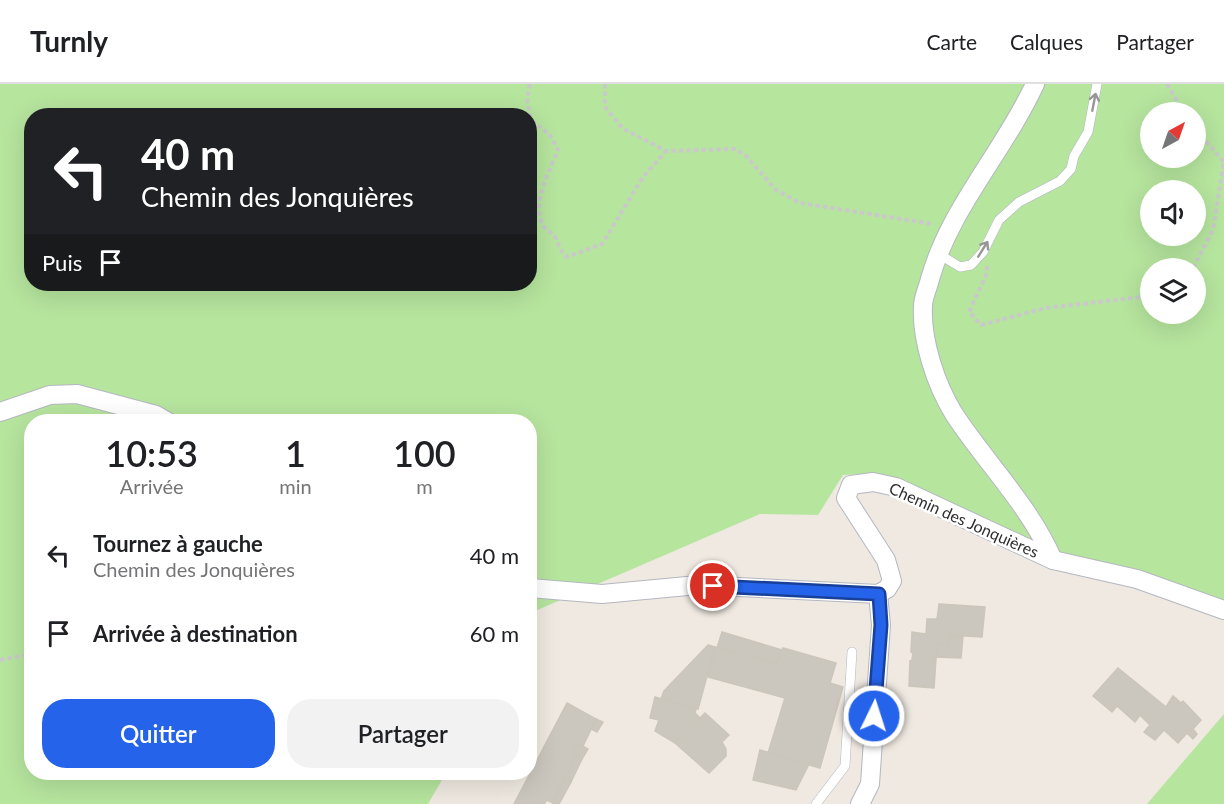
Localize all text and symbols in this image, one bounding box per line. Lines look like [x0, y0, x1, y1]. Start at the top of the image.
text: Turnly [30, 24, 108, 58]
text: Carte [926, 29, 977, 54]
text: Calques [1010, 29, 1083, 54]
text: Partager [1116, 29, 1194, 54]
one-way arrow [1089, 92, 1100, 112]
north arrow [1140, 102, 1206, 168]
map controls [1140, 102, 1206, 324]
text: 40 m [141, 129, 235, 179]
icon: left [42, 132, 120, 210]
text: Chemin des Jonquières [141, 180, 414, 213]
button: sound [1140, 180, 1206, 246]
one-way arrow [977, 241, 989, 258]
icon: arrive [94, 246, 127, 279]
text: Puis [42, 249, 82, 276]
button: layers [1140, 258, 1206, 324]
text: 10:53 [105, 431, 198, 475]
text: 1 [285, 431, 306, 475]
text: 100 [393, 431, 456, 475]
text: Arrivée [120, 474, 184, 498]
text: min [279, 474, 312, 498]
text: m [416, 474, 433, 498]
street label: Chemin des Jonquières [887, 478, 1042, 561]
text: Tournez à gauche [93, 530, 263, 557]
icon: left [42, 539, 75, 572]
text: 40 m [470, 542, 519, 569]
text: Chemin des Jonquières [93, 557, 295, 581]
pin [687, 560, 738, 611]
icon: arrive [696, 569, 729, 602]
icon: arrive [42, 617, 75, 650]
text: Arrivée à destination [93, 620, 298, 647]
text: 60 m [470, 620, 519, 647]
position arrow [842, 684, 906, 748]
button: Quitter [42, 699, 275, 768]
button: Partager [287, 699, 519, 768]

